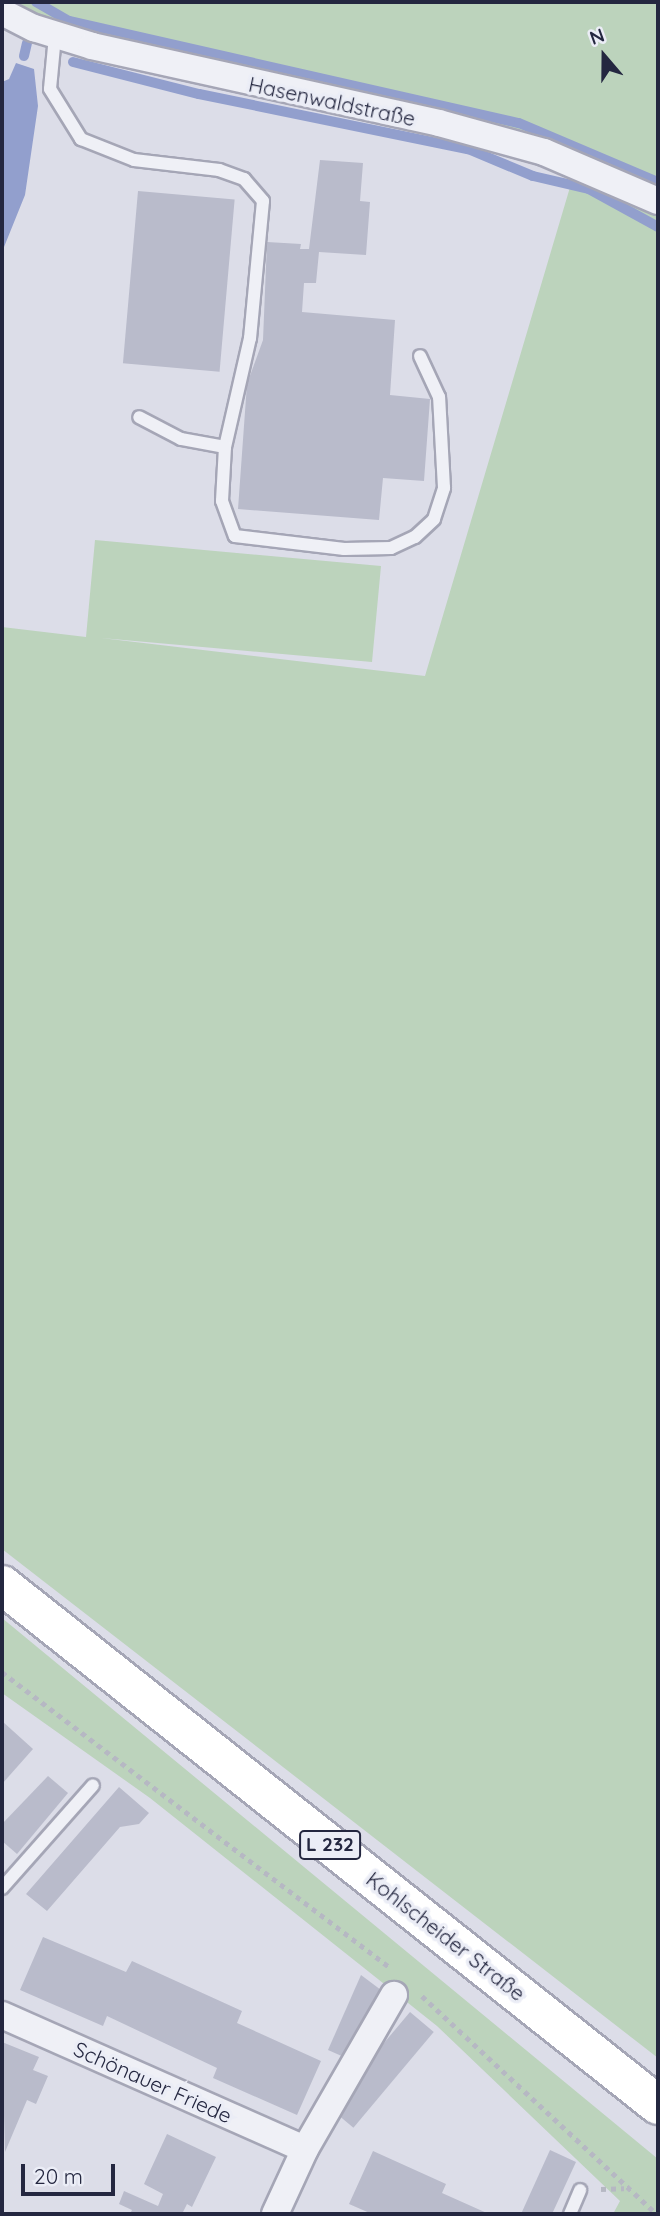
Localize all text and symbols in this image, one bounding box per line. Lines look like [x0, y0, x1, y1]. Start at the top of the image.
north arrow [569, 21, 639, 91]
text: N [586, 23, 607, 50]
street label: Hasenwaldstraße [246, 71, 418, 131]
road number: L 232 [298, 1829, 362, 1860]
street label: Kohlscheider Straße [362, 1866, 530, 2006]
street label: Schönauer Friede [70, 2036, 236, 2128]
scale bar [24, 2150, 119, 2194]
text: 20 m [34, 2163, 83, 2189]

